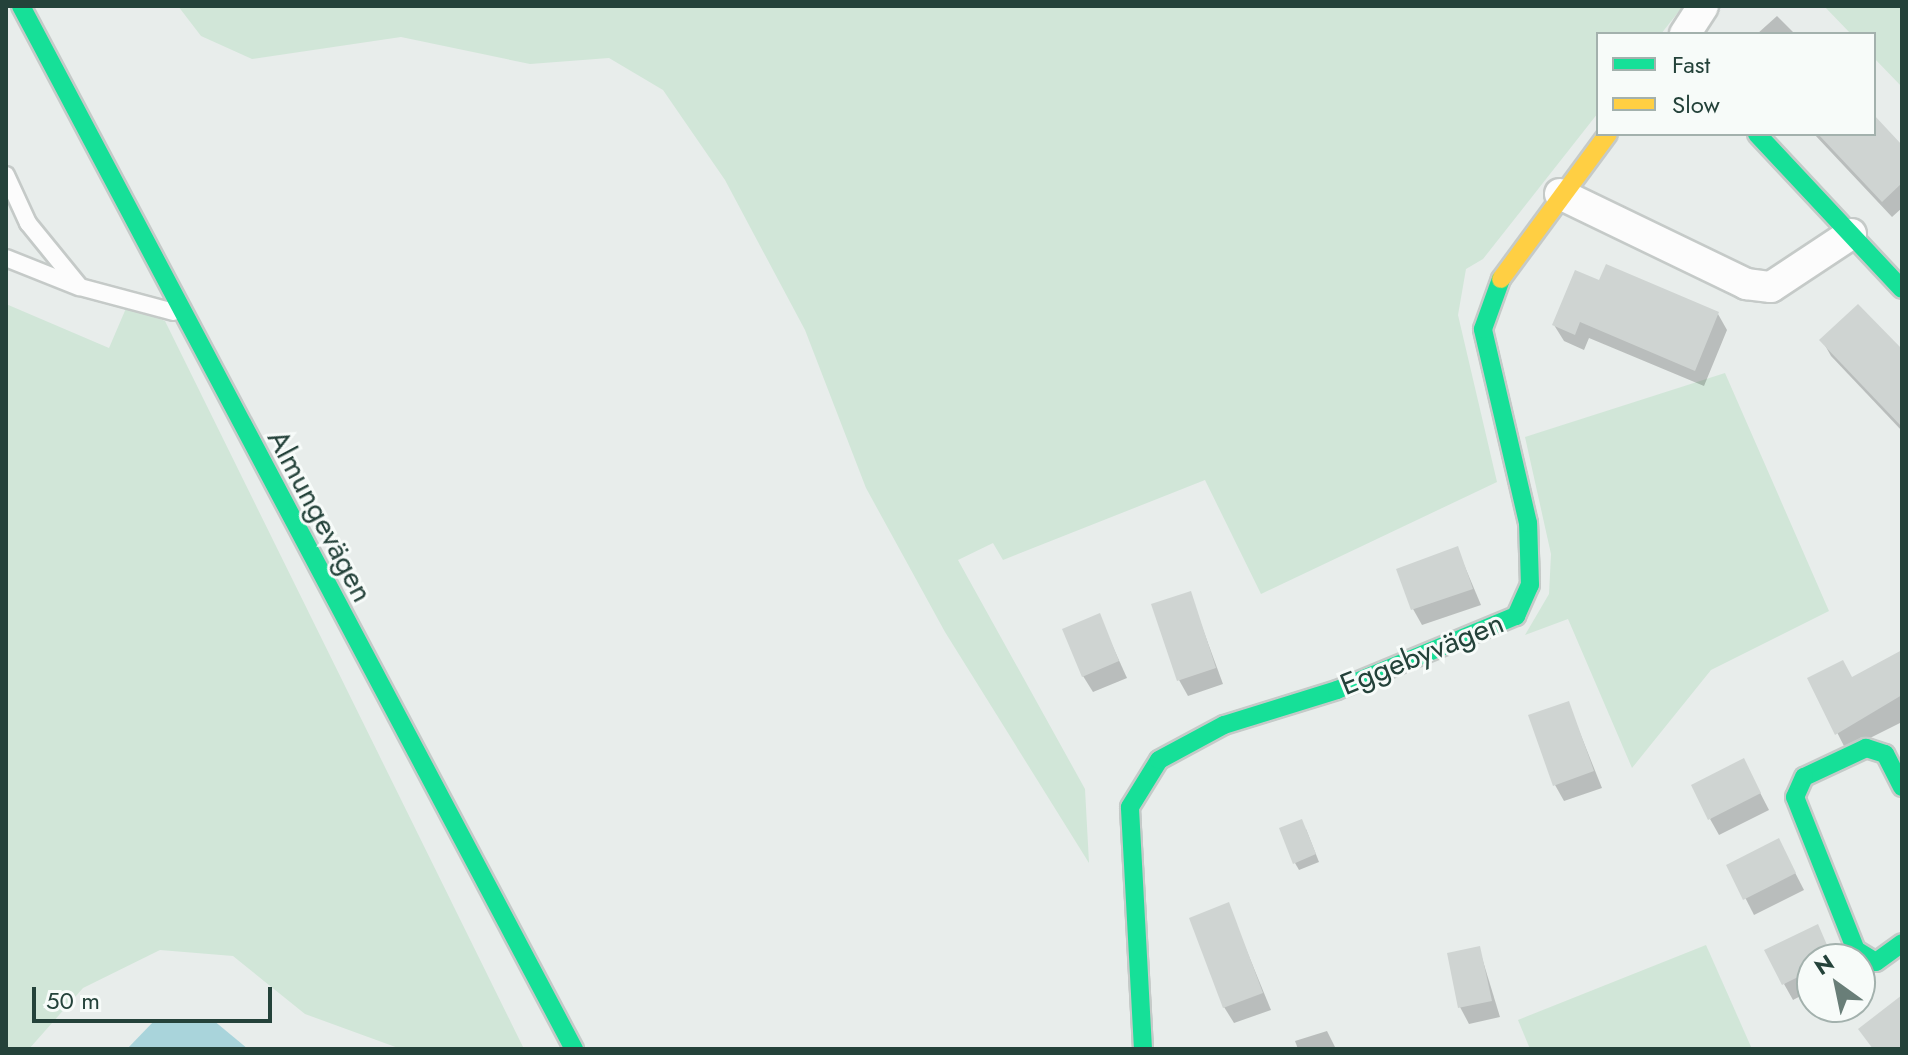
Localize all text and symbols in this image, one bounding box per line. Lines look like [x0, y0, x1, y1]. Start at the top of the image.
legend [1596, 32, 1876, 136]
text: Fast [1672, 47, 1710, 82]
text: Slow [1672, 87, 1720, 122]
street label: Almungevägen [260, 424, 380, 608]
street label: Eggebyvägen [1335, 605, 1509, 703]
north arrow [1796, 943, 1876, 1023]
text: N [1808, 946, 1840, 983]
scale bar [36, 971, 276, 1021]
text: 50 m [46, 983, 100, 1018]

